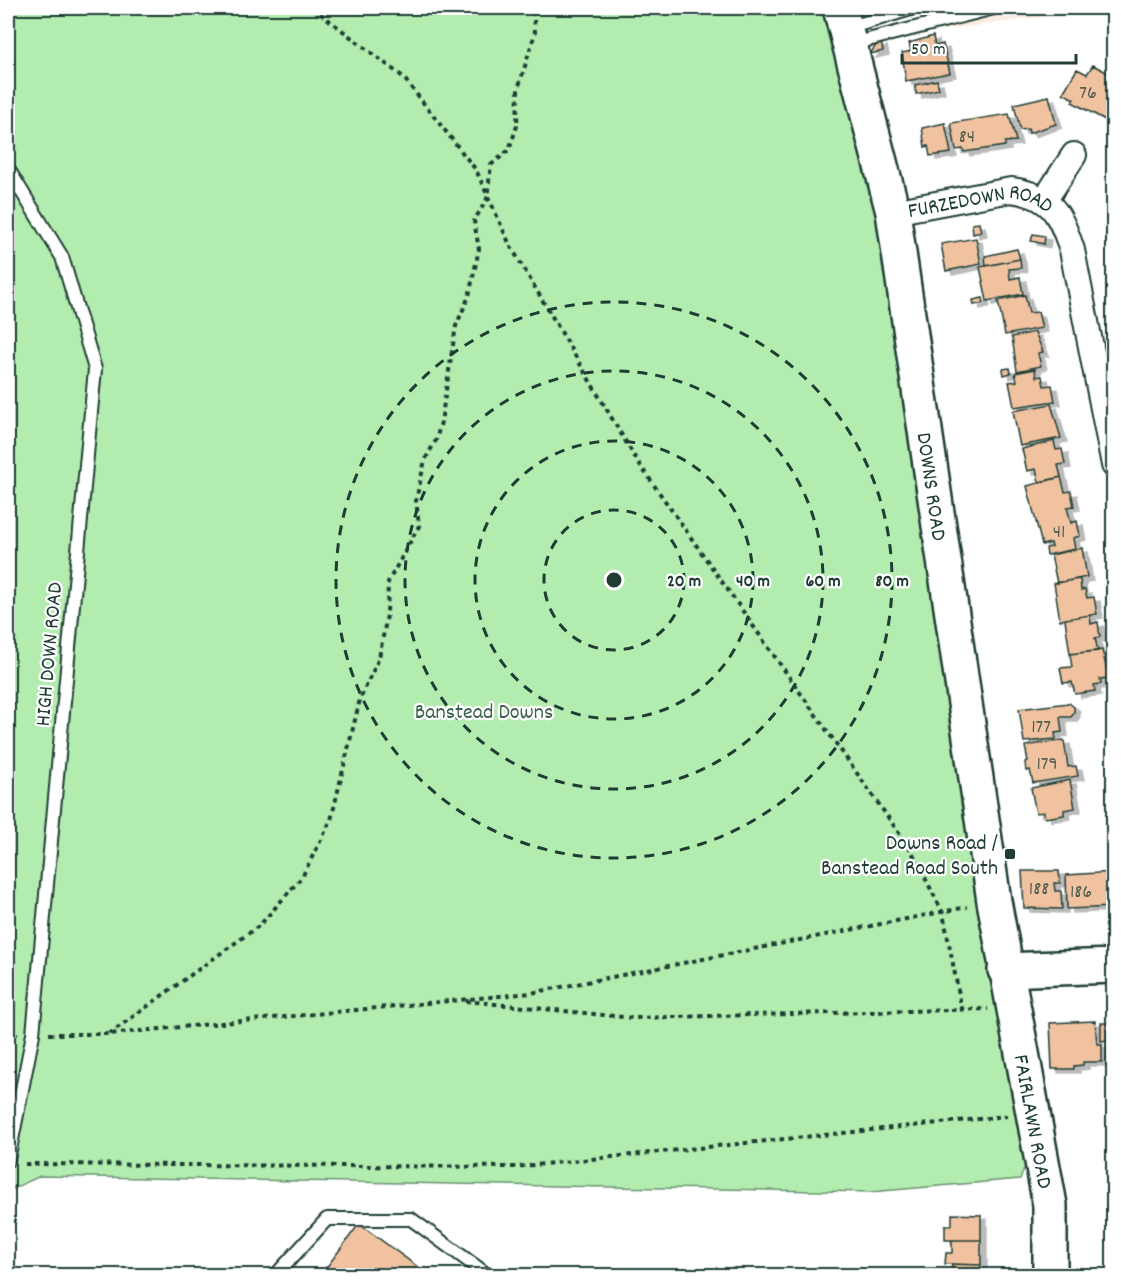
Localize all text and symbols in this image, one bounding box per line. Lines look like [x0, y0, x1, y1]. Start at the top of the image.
scale bar [902, 27, 1076, 65]
text: 50 m [911, 38, 946, 63]
house number: 76 [1079, 80, 1097, 108]
house number: 84 [959, 124, 975, 152]
street label: FURZEDOWN ROAD [905, 178, 1060, 228]
street label: DOWNS ROAD [907, 431, 953, 543]
house number: 41 [1053, 519, 1065, 547]
centre of rings [604, 570, 624, 590]
text: 20 m [667, 570, 701, 595]
text: 40 m [736, 570, 770, 595]
text: 60 m [805, 570, 841, 595]
text: 80 m [875, 570, 909, 595]
street label: HIGH DOWN ROAD [29, 581, 72, 728]
park label: Banstead Downs [415, 698, 553, 729]
house number: 177 [1031, 714, 1051, 742]
house number: 179 [1036, 751, 1058, 779]
place label: Downs Road / Banstead Road South [821, 829, 998, 885]
marker: Downs Road / Banstead Road South [1003, 847, 1017, 861]
house number: 188 [1029, 876, 1049, 904]
house number: 186 [1070, 879, 1092, 907]
street label: FAIRLAWN ROAD [1004, 1052, 1059, 1191]

